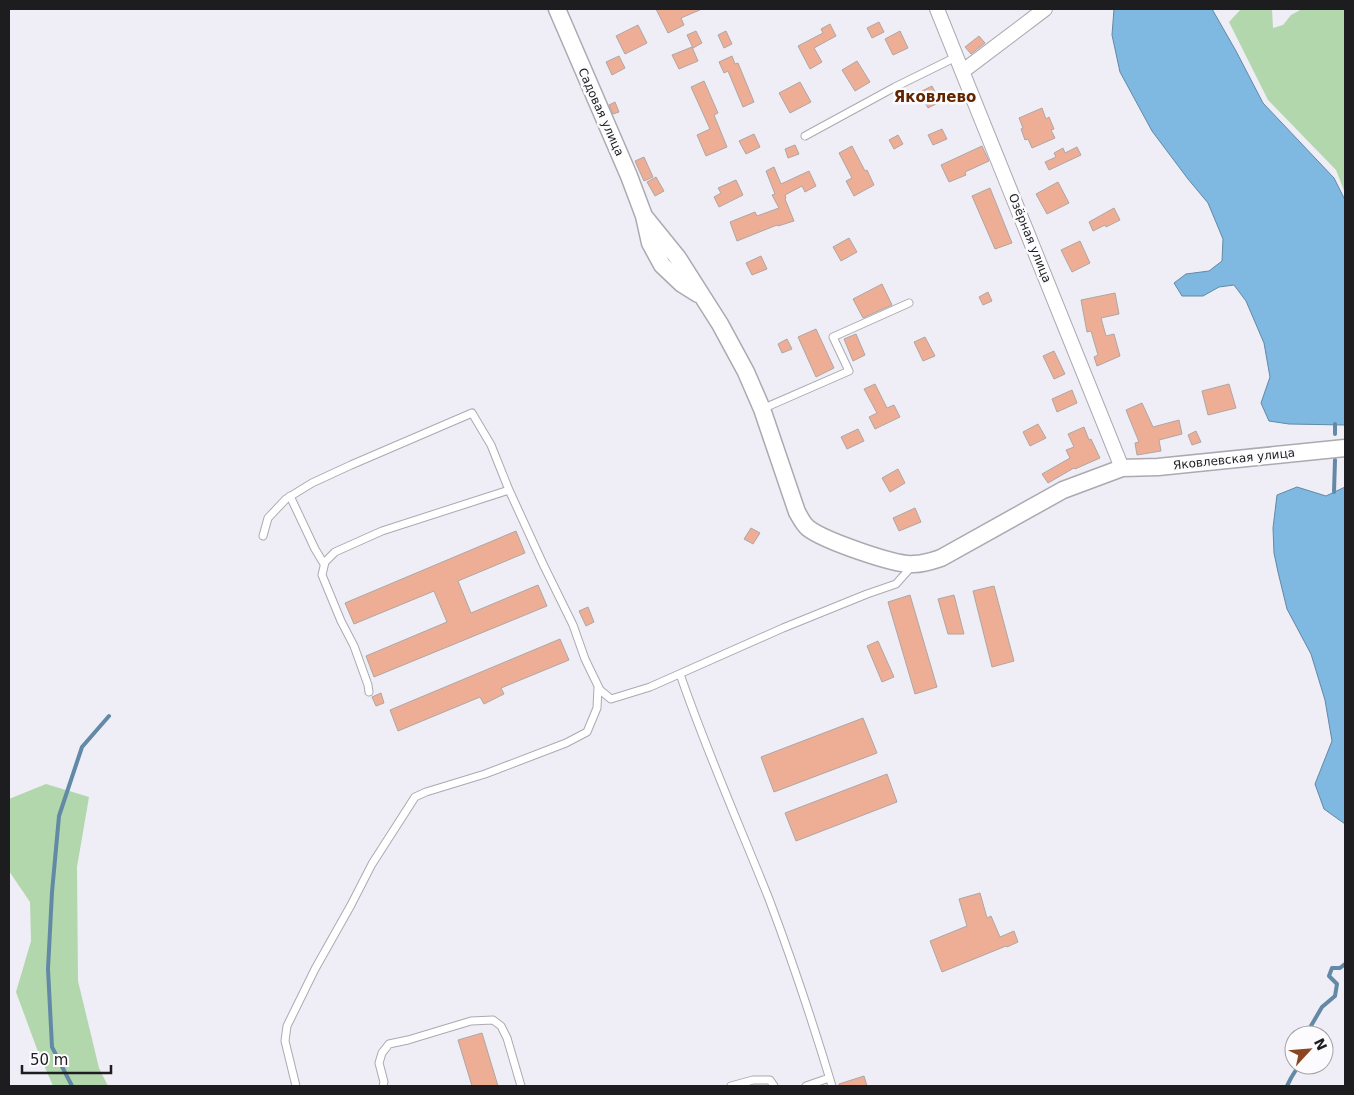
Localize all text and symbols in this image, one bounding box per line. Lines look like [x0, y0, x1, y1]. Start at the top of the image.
street label: Садовая улица [575, 66, 627, 158]
district label: Яковлево [894, 88, 976, 106]
street label: Озёрная улица [1006, 191, 1054, 285]
street label: Яковлевская улица [1172, 446, 1296, 472]
north arrow [1284, 1025, 1334, 1075]
text: N [1311, 1036, 1330, 1053]
scale bar [22, 1042, 111, 1074]
text: 50 m [30, 1051, 68, 1069]

